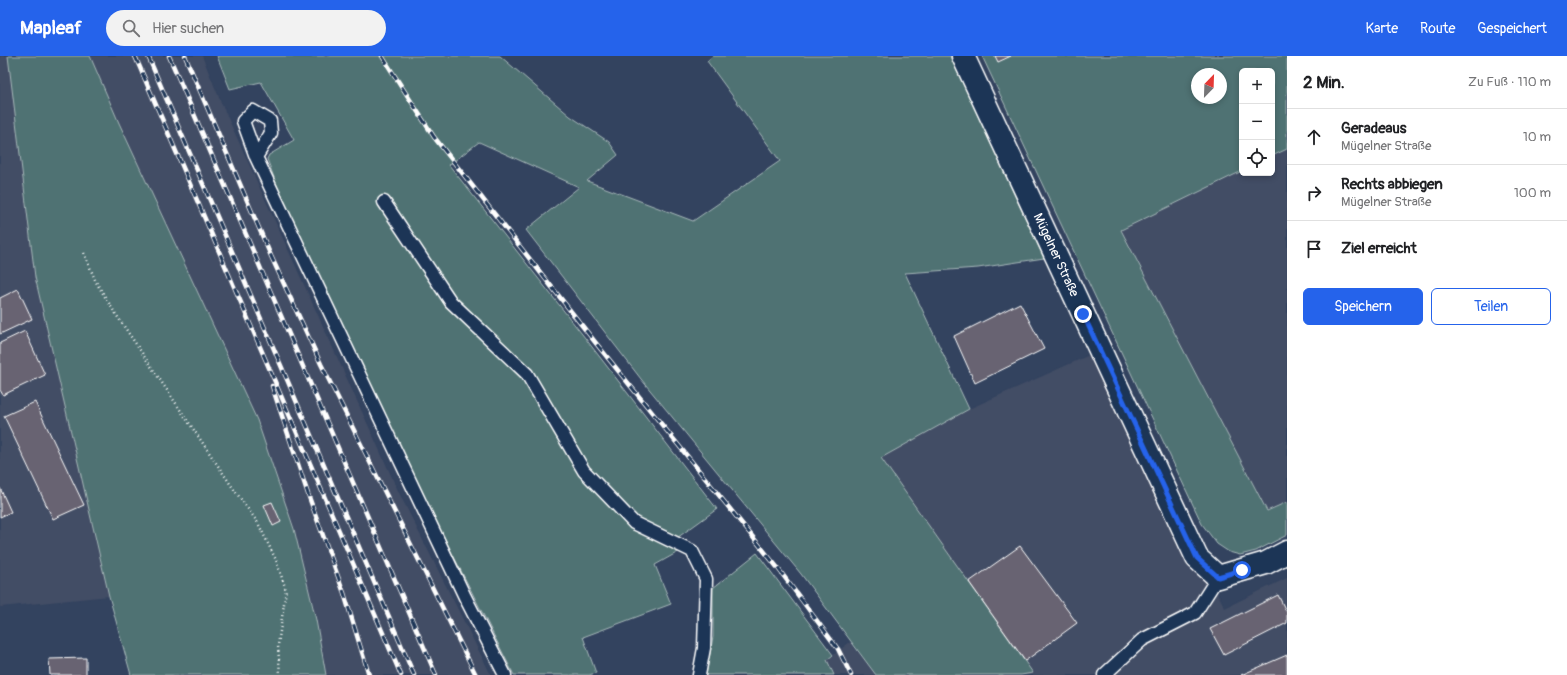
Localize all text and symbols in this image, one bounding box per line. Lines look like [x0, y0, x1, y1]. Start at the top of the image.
search box [106, 10, 386, 46]
text: Mapleaf [20, 16, 82, 40]
icon: search [120, 17, 142, 39]
text: Hier suchen [152, 19, 224, 38]
text: Karte [1366, 20, 1398, 37]
text: Route [1420, 20, 1455, 37]
text: Gespeichert [1477, 20, 1547, 37]
north arrow [1191, 68, 1227, 104]
map controls [1239, 68, 1275, 176]
button: + [1239, 68, 1275, 104]
text: 2 Min. [1303, 72, 1345, 93]
text: Zu Fuß · 110 m [1468, 74, 1551, 90]
button: − [1239, 104, 1275, 140]
text: Geradeaus [1341, 119, 1407, 138]
icon: ahead [1303, 126, 1325, 148]
text: 10 m [1523, 129, 1551, 145]
text: Mügelner Straße [1341, 138, 1431, 154]
button: locate [1239, 140, 1275, 176]
text: Rechts abbiegen [1341, 175, 1443, 194]
icon: right [1303, 182, 1325, 204]
text: 100 m [1514, 185, 1551, 201]
text: Mügelner Straße [1341, 194, 1431, 210]
street label: Mügelner Straße [1030, 211, 1083, 300]
icon: arrive [1303, 238, 1325, 260]
text: Ziel erreicht [1341, 239, 1417, 258]
button: Speichern [1303, 288, 1423, 325]
button: Teilen [1431, 288, 1551, 325]
route end [1074, 305, 1092, 323]
route start [1233, 561, 1251, 579]

